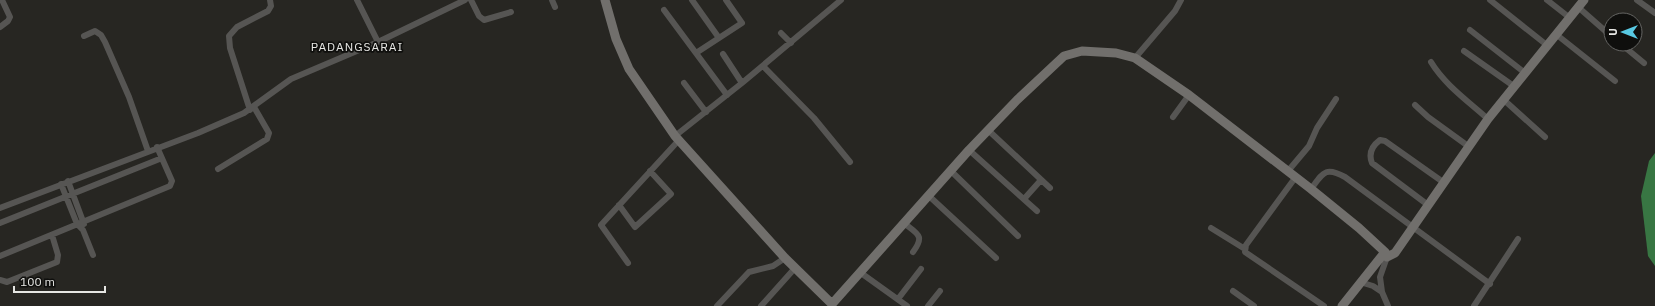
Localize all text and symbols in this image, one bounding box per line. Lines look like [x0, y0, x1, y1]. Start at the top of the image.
north arrow [1603, 12, 1643, 52]
text: U [1606, 28, 1620, 36]
district label: PADANGSARAI [311, 39, 403, 54]
scale bar [14, 268, 105, 294]
text: 100 m [20, 274, 55, 289]

